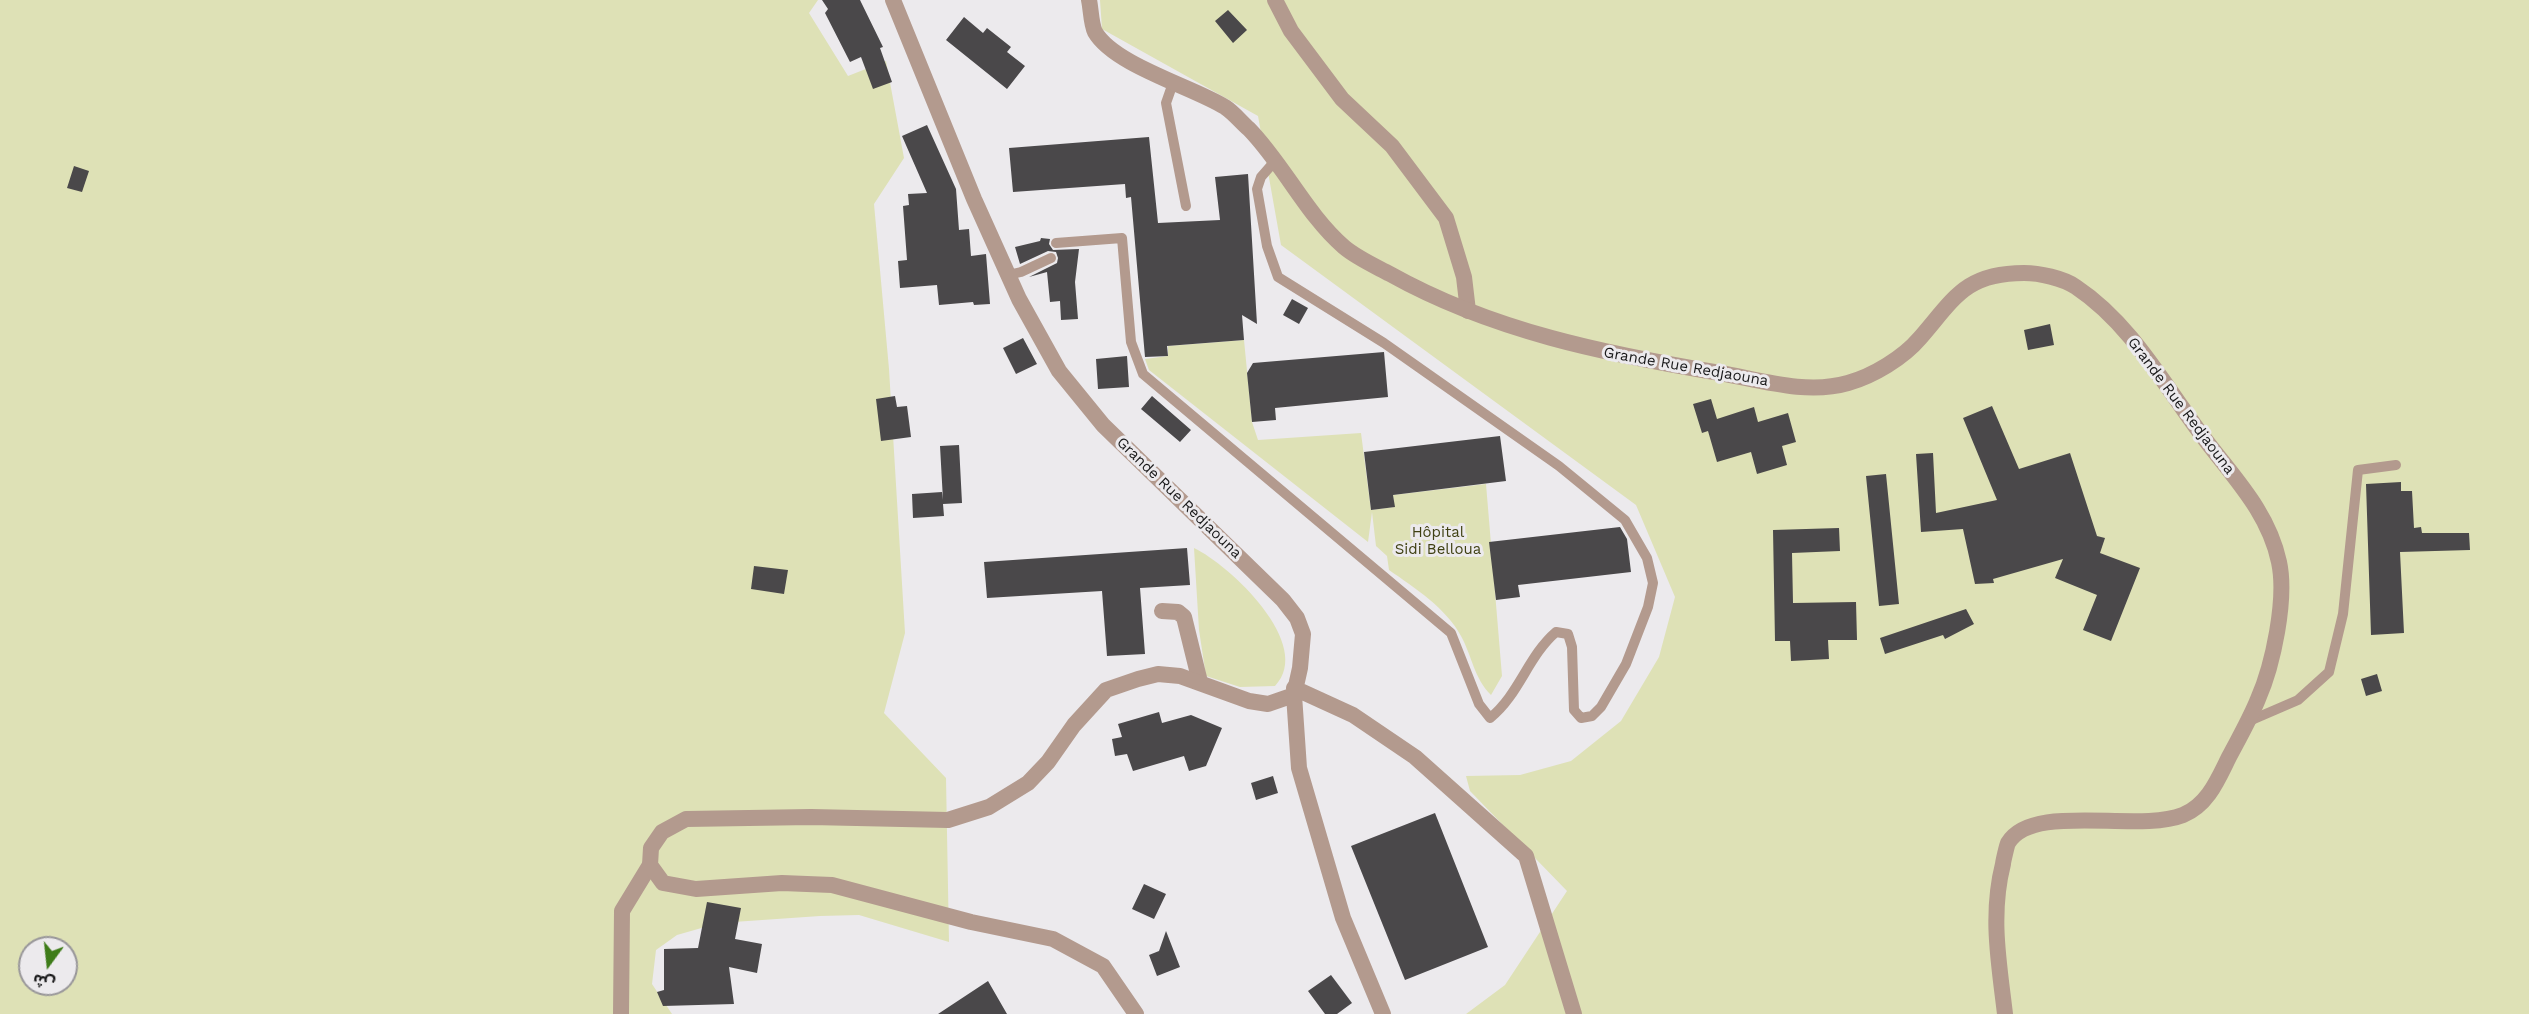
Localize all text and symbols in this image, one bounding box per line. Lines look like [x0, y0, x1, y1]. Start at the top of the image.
street label: Grande Rue Redjaouna [2124, 334, 2238, 478]
street label: Grande Rue Redjaouna [1602, 344, 1770, 390]
street label: Grande Rue Redjaouna [1113, 434, 1245, 562]
park label: Hôpital Sidi Belloua [1395, 524, 1481, 559]
north arrow [18, 936, 78, 996]
text: ش [31, 970, 57, 994]

